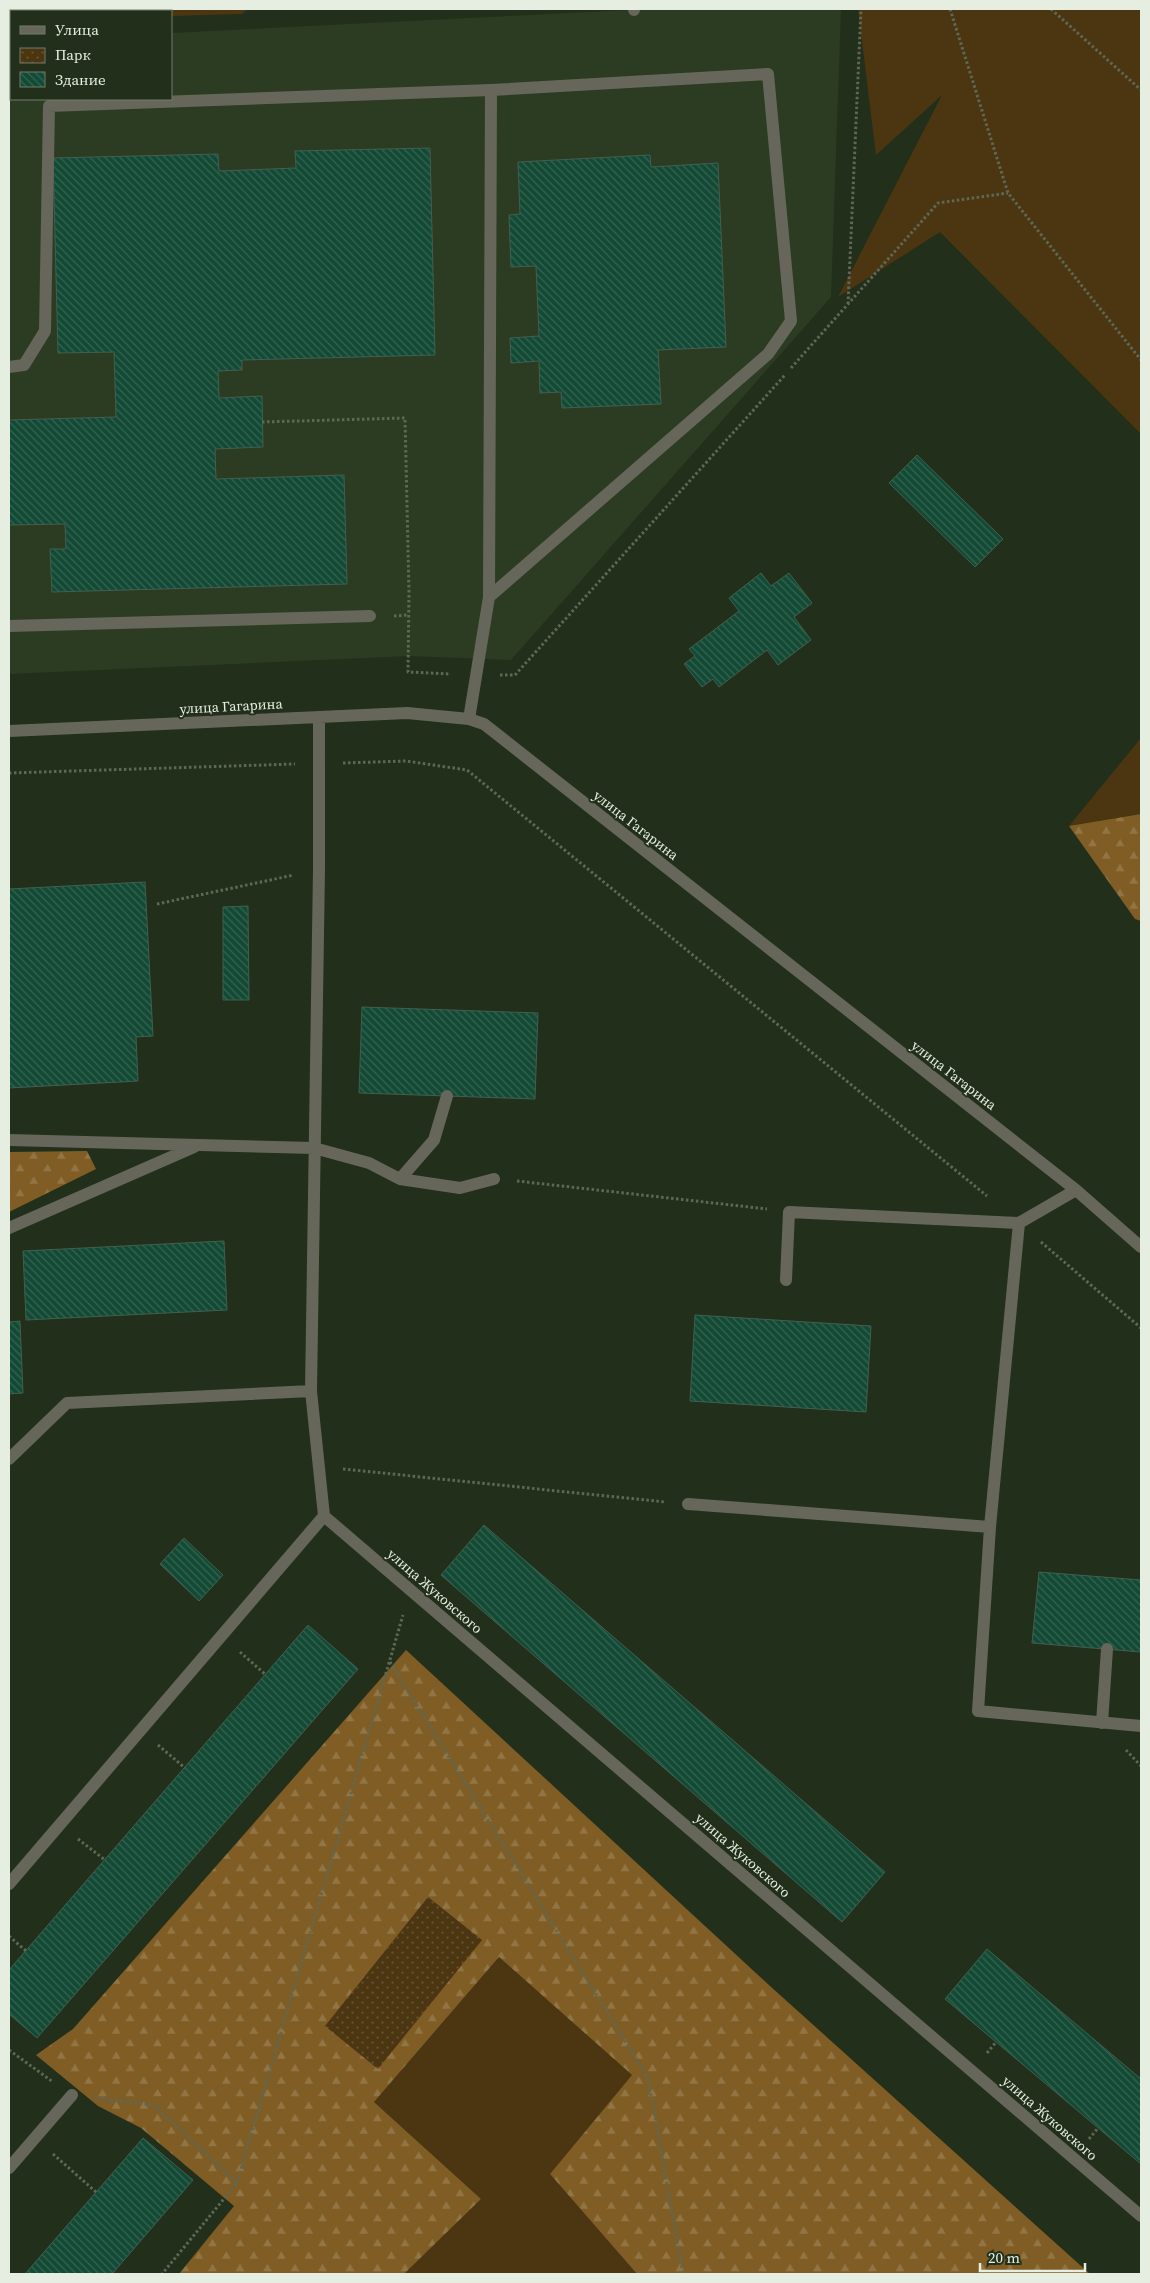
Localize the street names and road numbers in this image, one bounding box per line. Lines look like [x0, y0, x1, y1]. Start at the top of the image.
street label: улица Гагарина [179, 693, 284, 719]
street label: улица Гагарина [589, 785, 684, 865]
street label: улица Гагарина [907, 1035, 1002, 1115]
street label: улица Жуковского [383, 1544, 487, 1638]
street label: улица Жуковского [691, 1808, 795, 1902]
street label: улица Жуковского [998, 2071, 1102, 2165]

